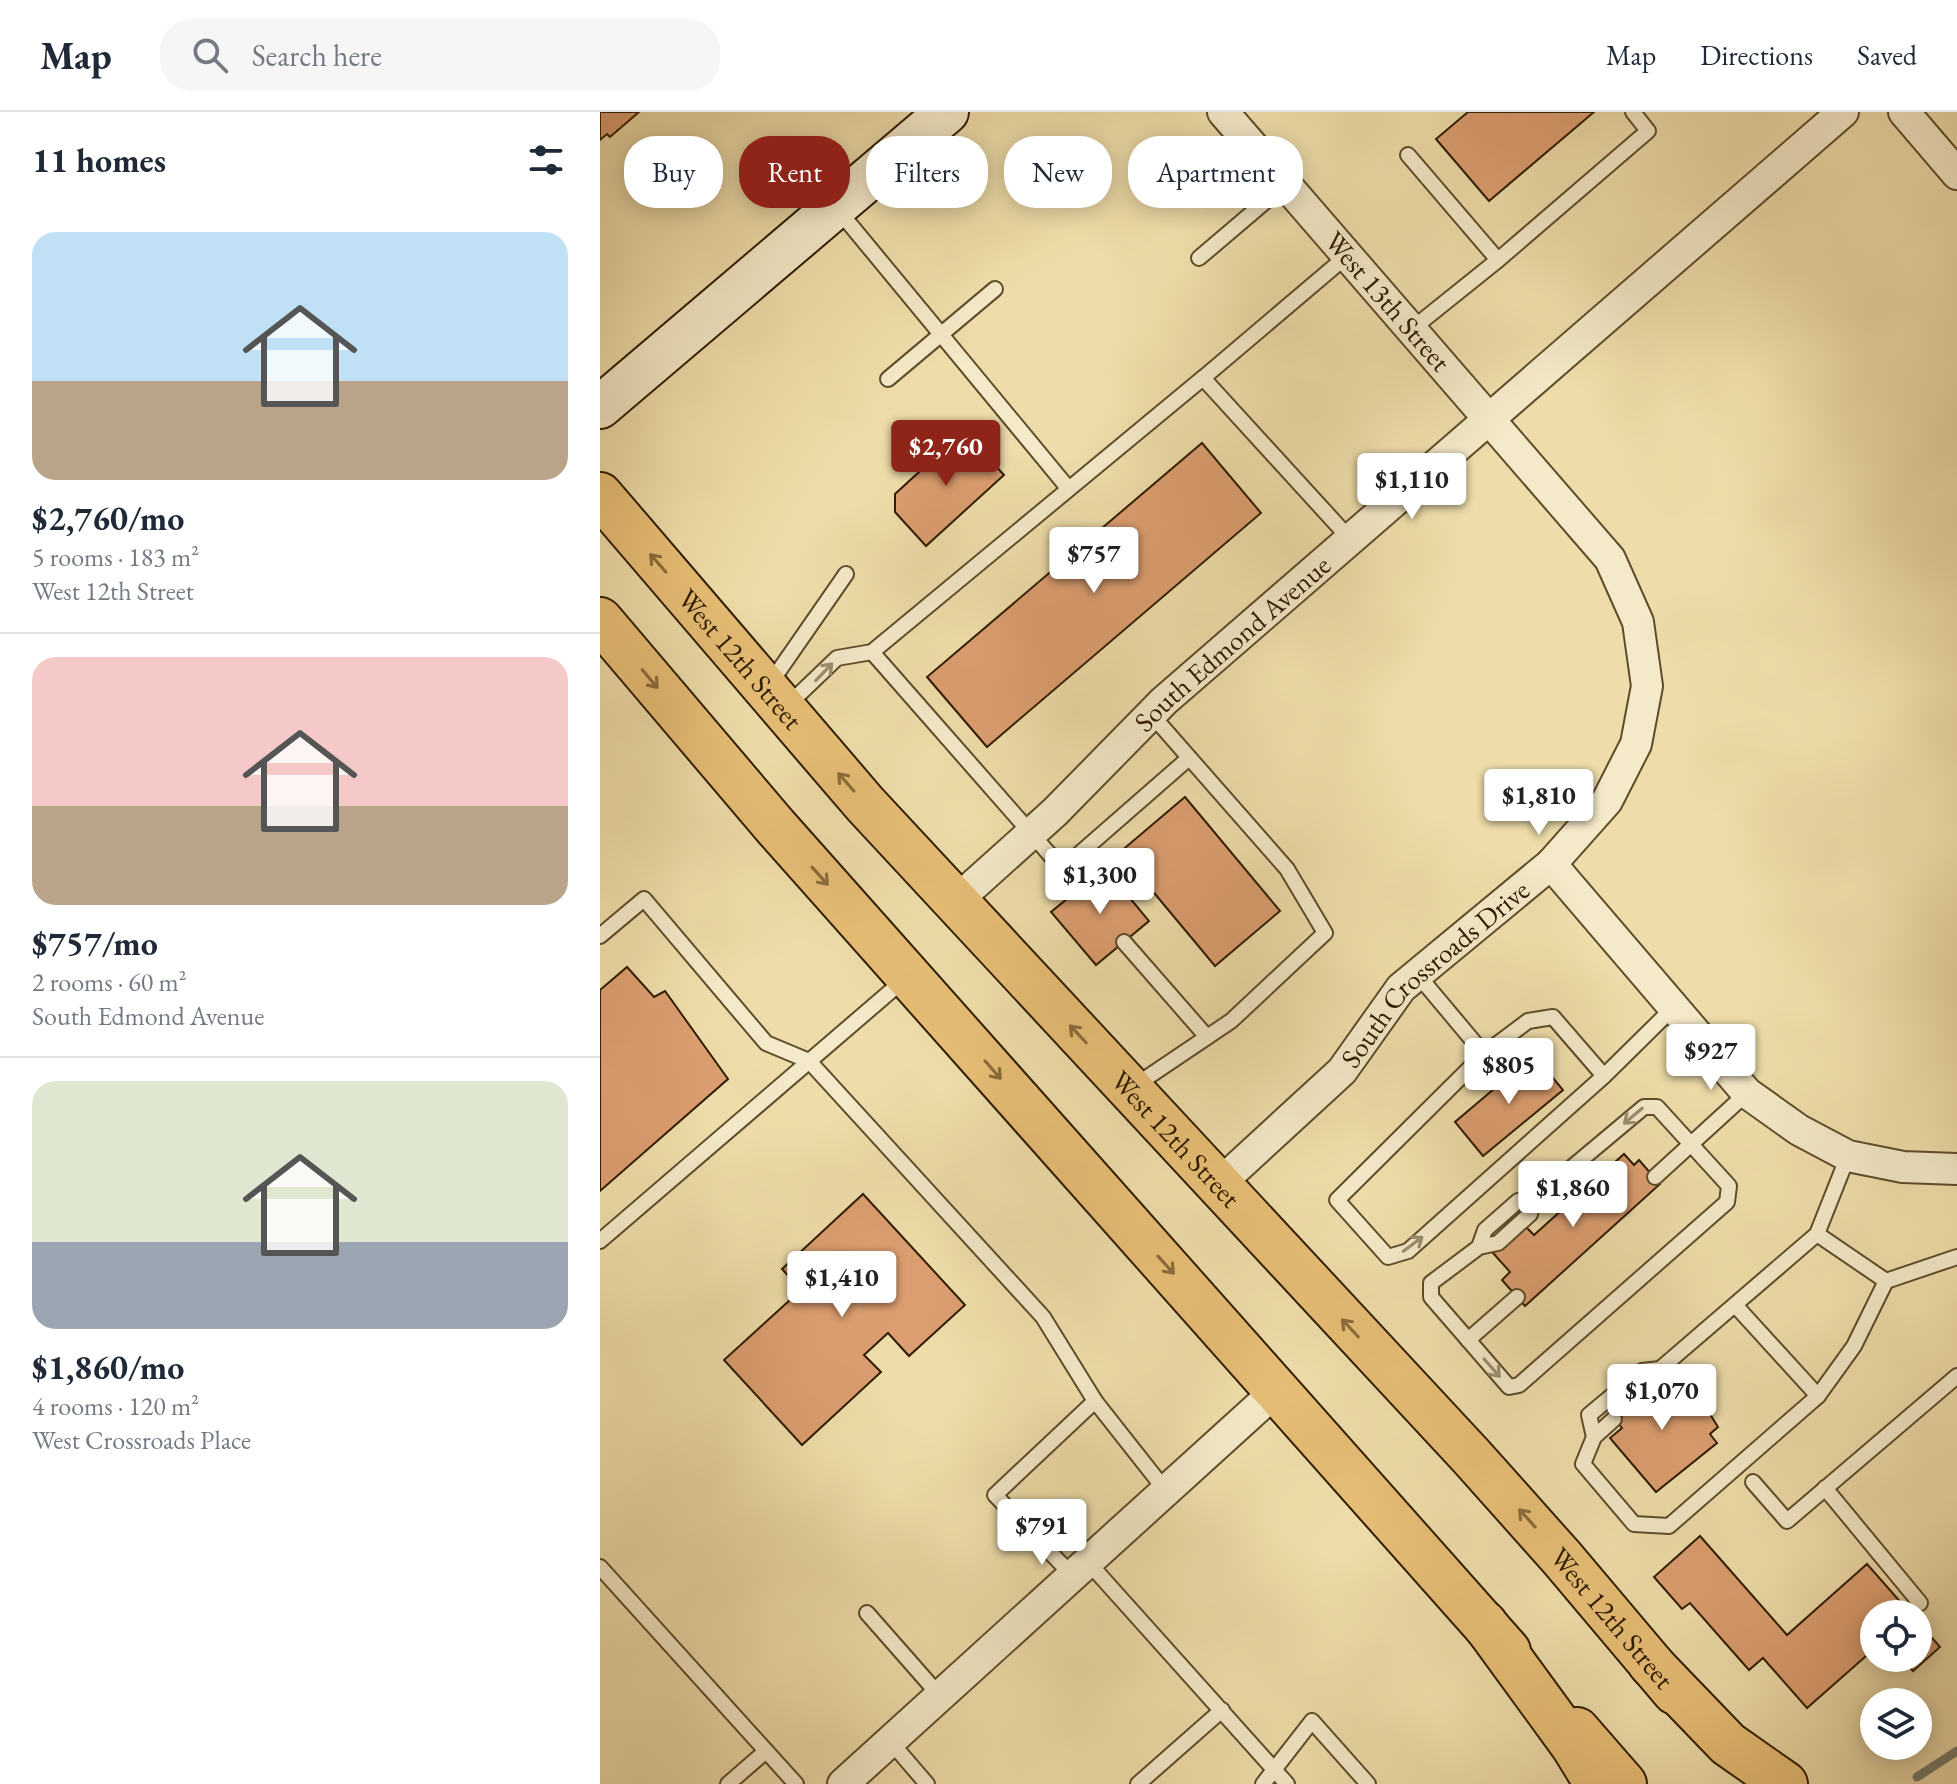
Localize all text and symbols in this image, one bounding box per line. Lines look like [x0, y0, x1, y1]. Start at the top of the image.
search box [160, 19, 720, 91]
text: Map [40, 31, 112, 80]
icon: search [188, 33, 232, 77]
text: Search here [252, 36, 382, 75]
text: Map [1606, 37, 1656, 73]
text: Directions [1700, 37, 1813, 73]
text: Saved [1857, 37, 1917, 73]
chip: Buy [624, 136, 723, 208]
chip: Rent [739, 136, 850, 208]
chip: Filters [866, 136, 988, 208]
chip: New [1004, 136, 1112, 208]
chip: Apartment [1128, 136, 1303, 208]
text: 11 homes [32, 138, 166, 182]
icon: filters [524, 138, 568, 182]
street label: West 13th Street [1317, 223, 1459, 379]
icon: home [228, 284, 372, 428]
pin: $2,760 [881, 420, 1011, 488]
text: $2,760 [909, 429, 983, 463]
pin: $1,110 [1347, 453, 1477, 521]
text: $1,110 [1375, 462, 1449, 496]
text: $2,760/mo [32, 496, 184, 540]
pin: $757 [1047, 527, 1141, 595]
text: $757 [1067, 536, 1121, 570]
text: 5 rooms · 183 m² [32, 540, 199, 574]
street label: South Edmond Avenue [1126, 547, 1338, 739]
one-way arrow [649, 553, 667, 574]
text: West 12th Street [32, 574, 194, 608]
street label: West 12th Street [670, 581, 811, 737]
one-way arrow [814, 663, 833, 682]
one-way arrow [641, 669, 659, 689]
icon: home [228, 709, 372, 853]
pin: $1,810 [1474, 769, 1604, 837]
one-way arrow [837, 772, 855, 792]
text: $1,810 [1502, 778, 1576, 812]
pin: $1,300 [1035, 848, 1165, 916]
text: $1,300 [1063, 857, 1137, 891]
one-way arrow [811, 866, 829, 886]
street label: South Crossroads Drive [1332, 872, 1537, 1075]
text: $757/mo [32, 921, 158, 965]
text: 2 rooms · 60 m² [32, 965, 187, 999]
text: South Edmond Avenue [32, 999, 264, 1033]
pin: $927 [1664, 1024, 1758, 1092]
one-way arrow [1070, 1025, 1088, 1045]
text: $927 [1684, 1033, 1738, 1067]
pin: $805 [1462, 1038, 1556, 1106]
text: $805 [1482, 1047, 1536, 1081]
one-way arrow [984, 1060, 1002, 1080]
street label: West 12th Street [1103, 1063, 1249, 1215]
one-way arrow [1623, 1107, 1644, 1125]
icon: home [228, 1133, 372, 1277]
pin: $1,860 [1508, 1161, 1638, 1229]
text: $1,860 [1536, 1170, 1610, 1204]
one-way arrow [1402, 1236, 1423, 1253]
pin: $1,410 [777, 1251, 907, 1319]
one-way arrow [1156, 1254, 1174, 1274]
text: $1,410 [805, 1260, 879, 1294]
one-way arrow [1341, 1318, 1360, 1338]
text: $1,860/mo [32, 1345, 184, 1389]
one-way arrow [1483, 1357, 1501, 1377]
pin: $1,070 [1597, 1364, 1727, 1432]
text: $1,070 [1625, 1373, 1699, 1407]
text: 4 rooms · 120 m² [32, 1389, 199, 1423]
text: West Crossroads Place [32, 1423, 251, 1457]
pin: $791 [995, 1499, 1089, 1567]
text: $791 [1015, 1508, 1069, 1542]
one-way arrow [1518, 1509, 1536, 1529]
street label: West 12th Street [1542, 1539, 1682, 1696]
map controls [1860, 1600, 1932, 1760]
button: locate [1860, 1600, 1932, 1672]
button: layers [1860, 1688, 1932, 1760]

